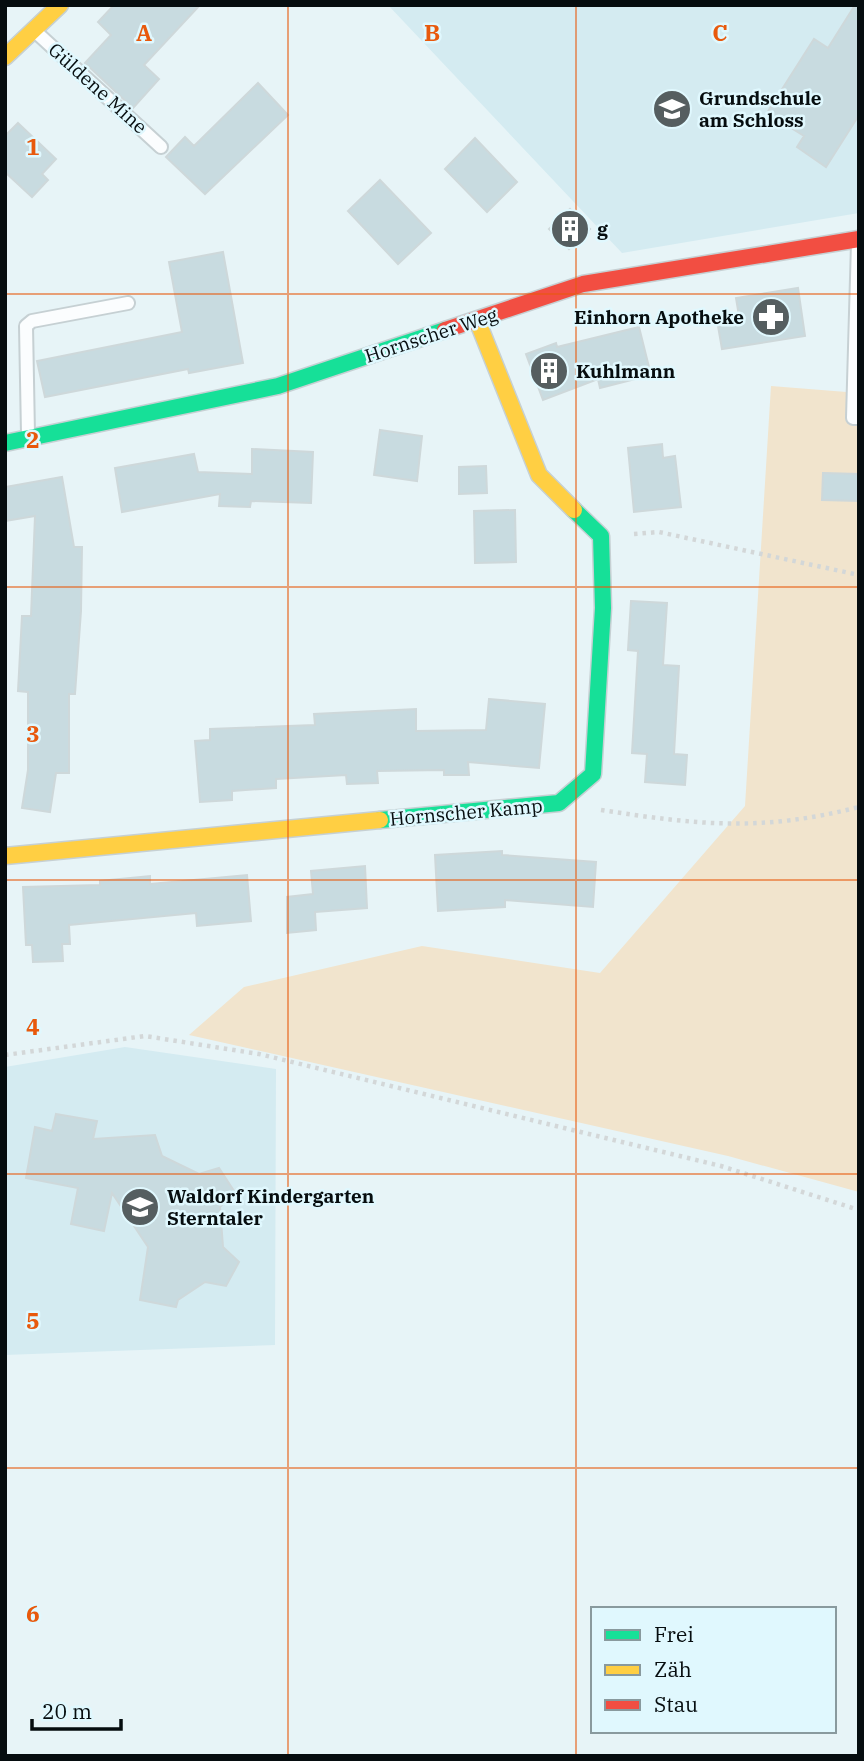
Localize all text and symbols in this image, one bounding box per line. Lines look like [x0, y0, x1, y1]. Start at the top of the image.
text: A [136, 17, 152, 47]
text: B [424, 17, 440, 47]
text: C [712, 17, 728, 47]
street label: Güldene Mine [44, 37, 152, 139]
place label: Grundschule am Schloss [699, 86, 822, 132]
school or university icon: Grundschule am Schloss [651, 88, 693, 130]
text: 1 [26, 131, 40, 161]
building icon: g [549, 208, 591, 250]
place label: g [597, 217, 608, 241]
pharmacy icon: Einhorn Apotheke [750, 296, 792, 338]
street label: Hornscher Weg [362, 302, 501, 368]
place label: Einhorn Apotheke [574, 305, 744, 329]
building icon: Kuhlmann [528, 350, 570, 392]
place label: Kuhlmann [576, 359, 676, 383]
text: 2 [26, 424, 40, 454]
text: 3 [26, 718, 40, 748]
street label: Hornscher Kamp [389, 793, 543, 831]
text: 4 [26, 1011, 40, 1041]
place label: Waldorf Kindergarten Sterntaler [167, 1184, 375, 1230]
school or university icon: Waldorf Kindergarten Sterntaler [119, 1186, 161, 1228]
text: 5 [26, 1305, 40, 1335]
text: 6 [26, 1598, 40, 1628]
legend [591, 1607, 836, 1733]
text: Frei [654, 1620, 694, 1648]
text: Zäh [654, 1655, 692, 1683]
scale bar [32, 1688, 121, 1732]
text: Stau [654, 1690, 698, 1718]
text: 20 m [42, 1697, 92, 1725]

